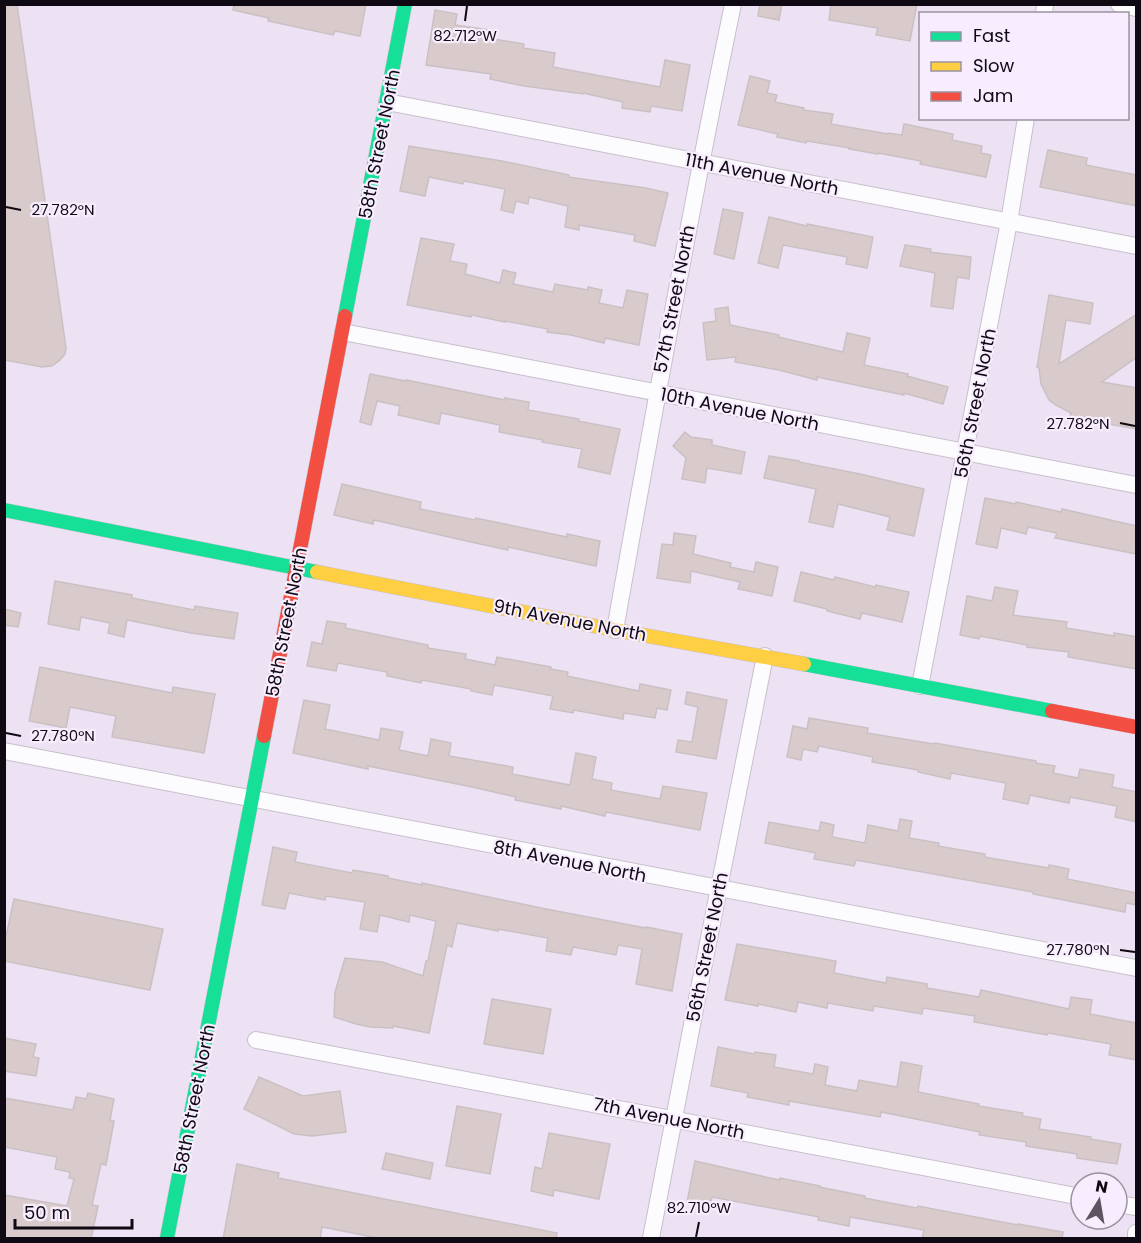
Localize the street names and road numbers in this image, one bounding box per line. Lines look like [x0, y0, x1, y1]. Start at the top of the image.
street label: 58th Street North [352, 67, 406, 221]
street label: 11th Avenue North [683, 147, 841, 201]
street label: 57th Street North [647, 223, 701, 375]
street label: 56th Street North [948, 326, 1002, 480]
street label: 10th Avenue North [658, 381, 822, 437]
street label: 58th Street North [259, 545, 313, 699]
street label: 9th Avenue North [491, 593, 649, 647]
street label: 8th Avenue North [491, 834, 649, 888]
street label: 56th Street North [680, 870, 734, 1024]
street label: 58th Street North [167, 1022, 221, 1176]
street label: 7th Avenue North [591, 1091, 747, 1145]

